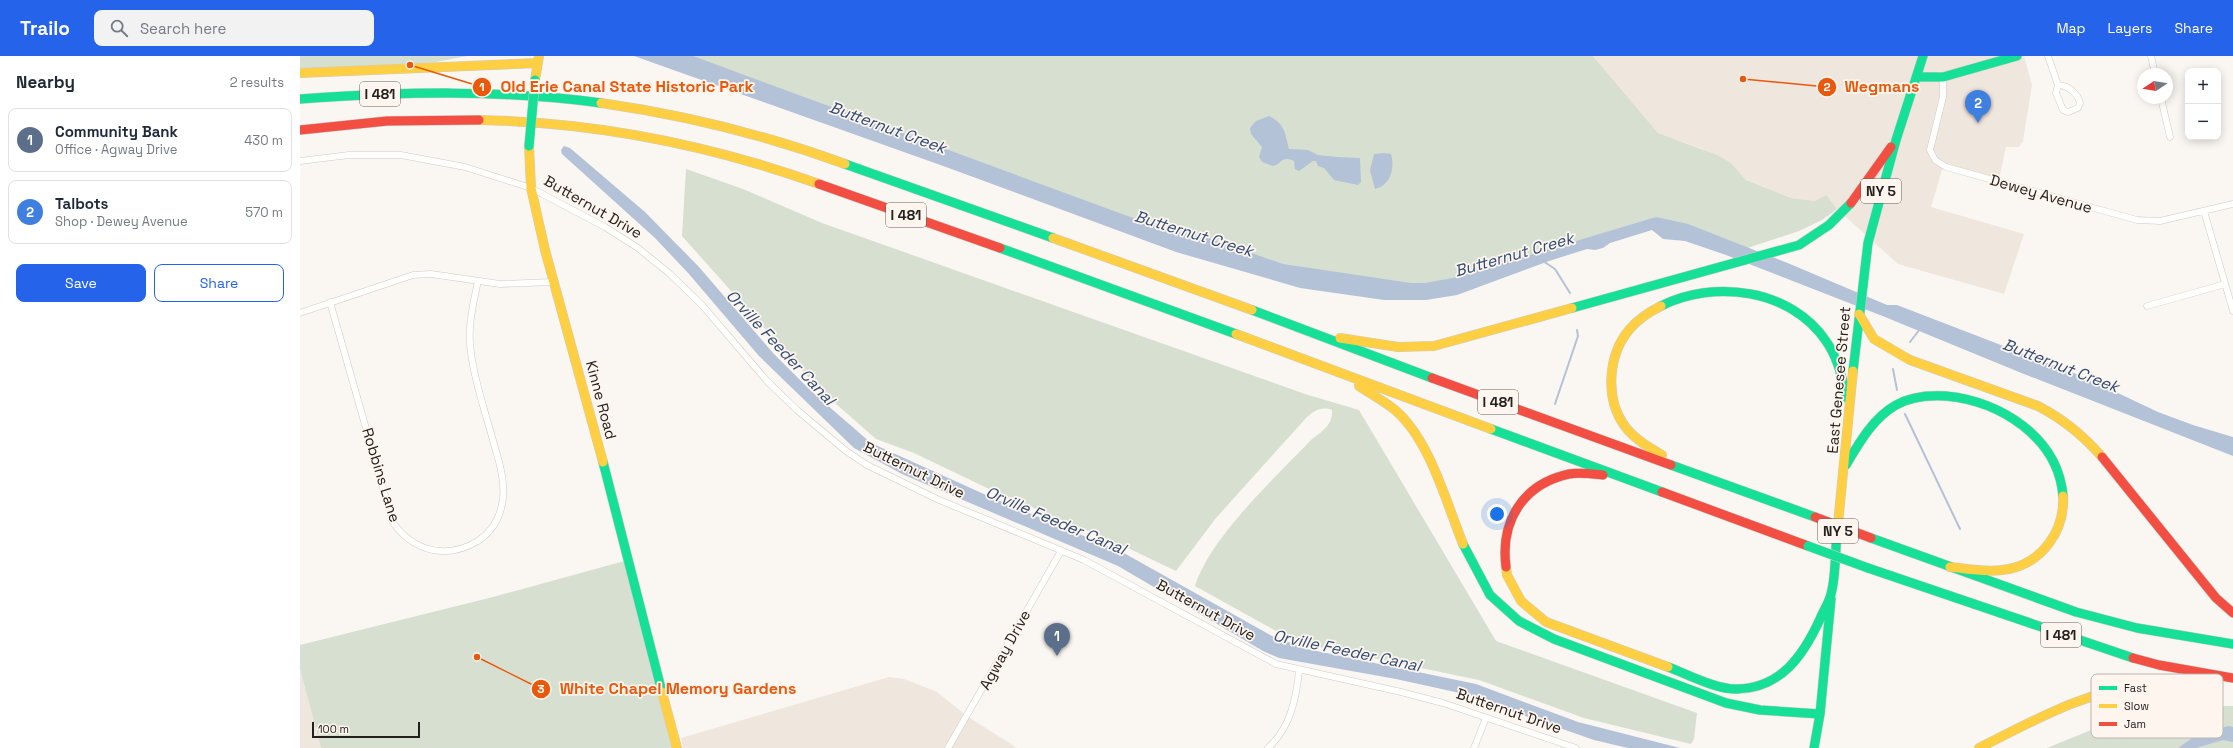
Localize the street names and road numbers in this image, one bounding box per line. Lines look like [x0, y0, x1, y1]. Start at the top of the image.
road number: I 481 [360, 82, 400, 106]
street label: Dewey Avenue [1988, 170, 2094, 217]
street label: Butternut Drive [541, 171, 646, 242]
road number: NY 5 [1861, 179, 1901, 203]
road number: I 481 [886, 203, 926, 227]
street label: East Genesee Street [1823, 305, 1854, 454]
street label: Kinne Road [582, 358, 621, 441]
road number: I 481 [1478, 390, 1518, 414]
street label: Robbins Lane [358, 425, 405, 524]
street label: Butternut Drive [860, 437, 968, 502]
road number: NY 5 [1818, 519, 1858, 543]
street label: Butternut Drive [1153, 575, 1259, 645]
street label: Agway Drive [975, 606, 1034, 693]
road number: I 481 [2041, 623, 2081, 647]
street label: Butternut Drive [1454, 684, 1565, 738]

